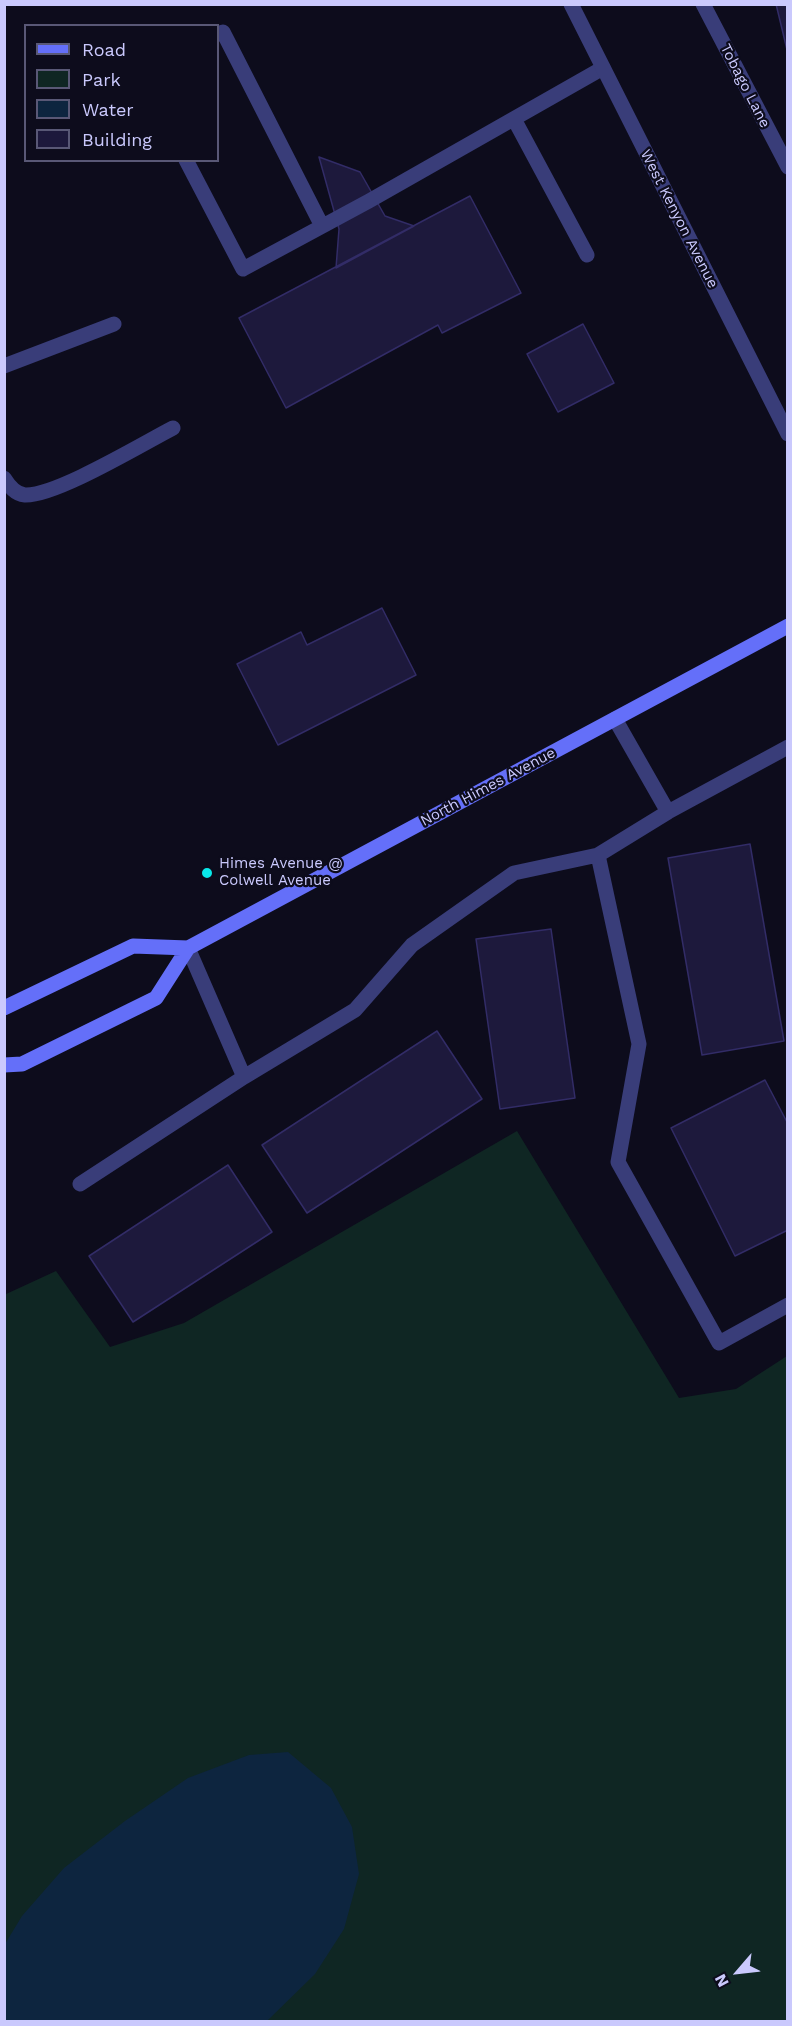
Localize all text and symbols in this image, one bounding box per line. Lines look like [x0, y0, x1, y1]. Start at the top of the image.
legend [24, 24, 219, 162]
text: Road [82, 39, 126, 60]
street label: Tobago Lane [716, 41, 774, 131]
text: Park [82, 69, 121, 90]
text: Water [82, 99, 134, 120]
text: Building [82, 129, 152, 150]
street label: West Kenyon Avenue [636, 147, 722, 291]
street label: North Himes Avenue [417, 744, 559, 830]
place label: Himes Avenue @ Colwell Avenue [219, 855, 343, 890]
marker: Himes Avenue @ Colwell Avenue [200, 866, 214, 880]
north arrow [708, 1942, 768, 2002]
text: N [710, 1971, 733, 1990]

